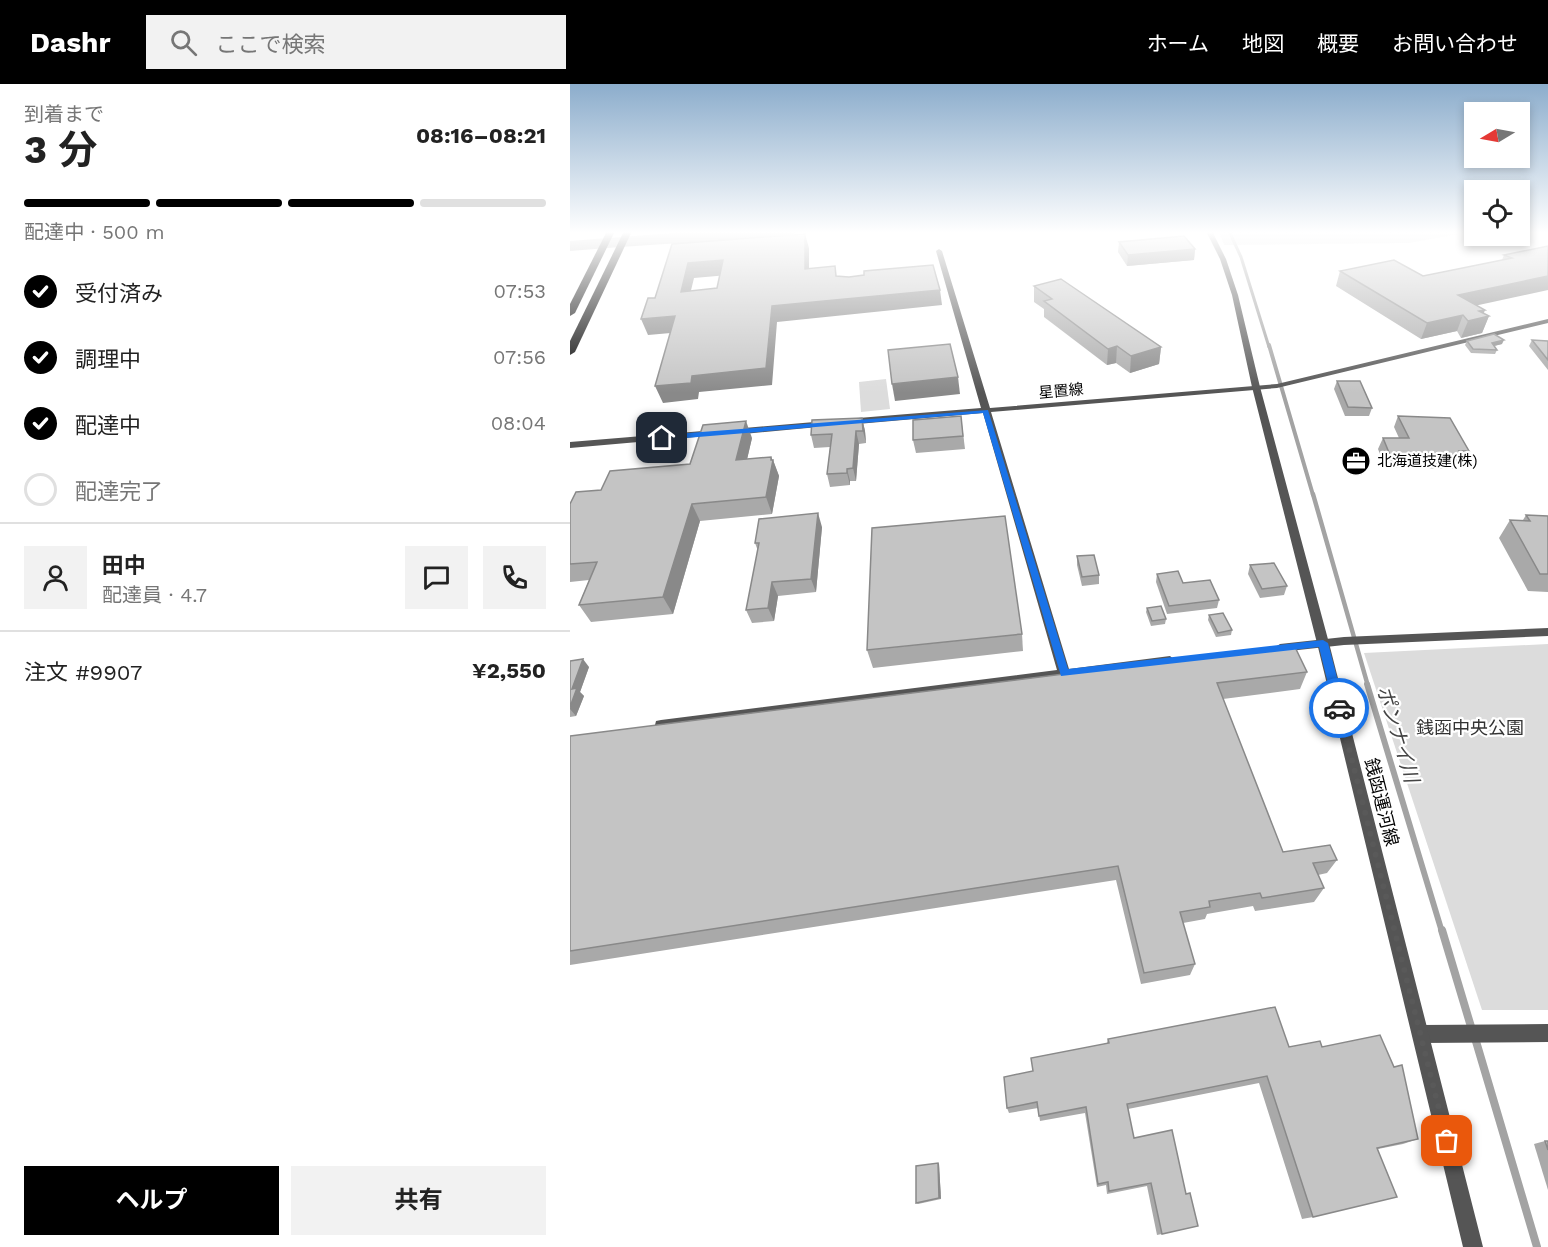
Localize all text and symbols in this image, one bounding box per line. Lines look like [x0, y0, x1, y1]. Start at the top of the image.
search box [146, 15, 566, 69]
text: Dashr [30, 26, 110, 59]
icon: search [167, 26, 200, 59]
text: ホーム [1147, 31, 1209, 56]
text: 地図 [1242, 31, 1284, 56]
text: 概要 [1317, 31, 1359, 56]
text: お問い合わせ [1392, 31, 1518, 56]
text: ここで検索 [215, 32, 326, 57]
text: 到着まで [24, 102, 104, 126]
north arrow [1464, 102, 1530, 168]
map controls [1464, 102, 1530, 246]
text: 08:16–08:21 [416, 123, 546, 148]
text: 3 分 [24, 127, 97, 172]
button: locate [1464, 180, 1530, 246]
text: 配達中 · 500 m [24, 220, 165, 244]
icon: check [24, 275, 57, 308]
text: 07:53 [494, 279, 546, 303]
text: 受付済み [75, 281, 163, 306]
icon: check [24, 341, 57, 374]
text: 07:56 [493, 345, 546, 369]
text: 調理中 [75, 347, 141, 372]
street label: 星置線 [1038, 380, 1084, 402]
icon: check [24, 407, 57, 440]
text: 08:04 [491, 411, 546, 435]
pin [636, 412, 687, 463]
text: 配達中 [75, 413, 141, 438]
icon: home [645, 421, 678, 454]
office icon: 北海道技建(株) [1340, 445, 1372, 477]
place label: 北海道技建(株) [1377, 452, 1478, 470]
text: 配達完了 [75, 479, 163, 504]
button: person [24, 546, 87, 609]
button: chat [405, 546, 468, 609]
button: phone [483, 546, 546, 609]
text: 田中 [102, 553, 146, 578]
text: 配達員 · 4.7 [102, 583, 207, 607]
text: ¥2,550 [472, 658, 546, 683]
text: 注文 #9907 [24, 660, 142, 685]
courier [1309, 678, 1369, 738]
water label: ポンナイ川 [1372, 683, 1425, 787]
icon: car [1323, 692, 1356, 725]
park label: 銭函中央公園 [1416, 717, 1524, 738]
street label: 銭函運河線 [1361, 756, 1403, 848]
pin [1421, 1115, 1472, 1166]
icon: bag [1430, 1124, 1463, 1157]
button: ヘルプ [24, 1166, 279, 1235]
button: 共有 [291, 1166, 546, 1235]

